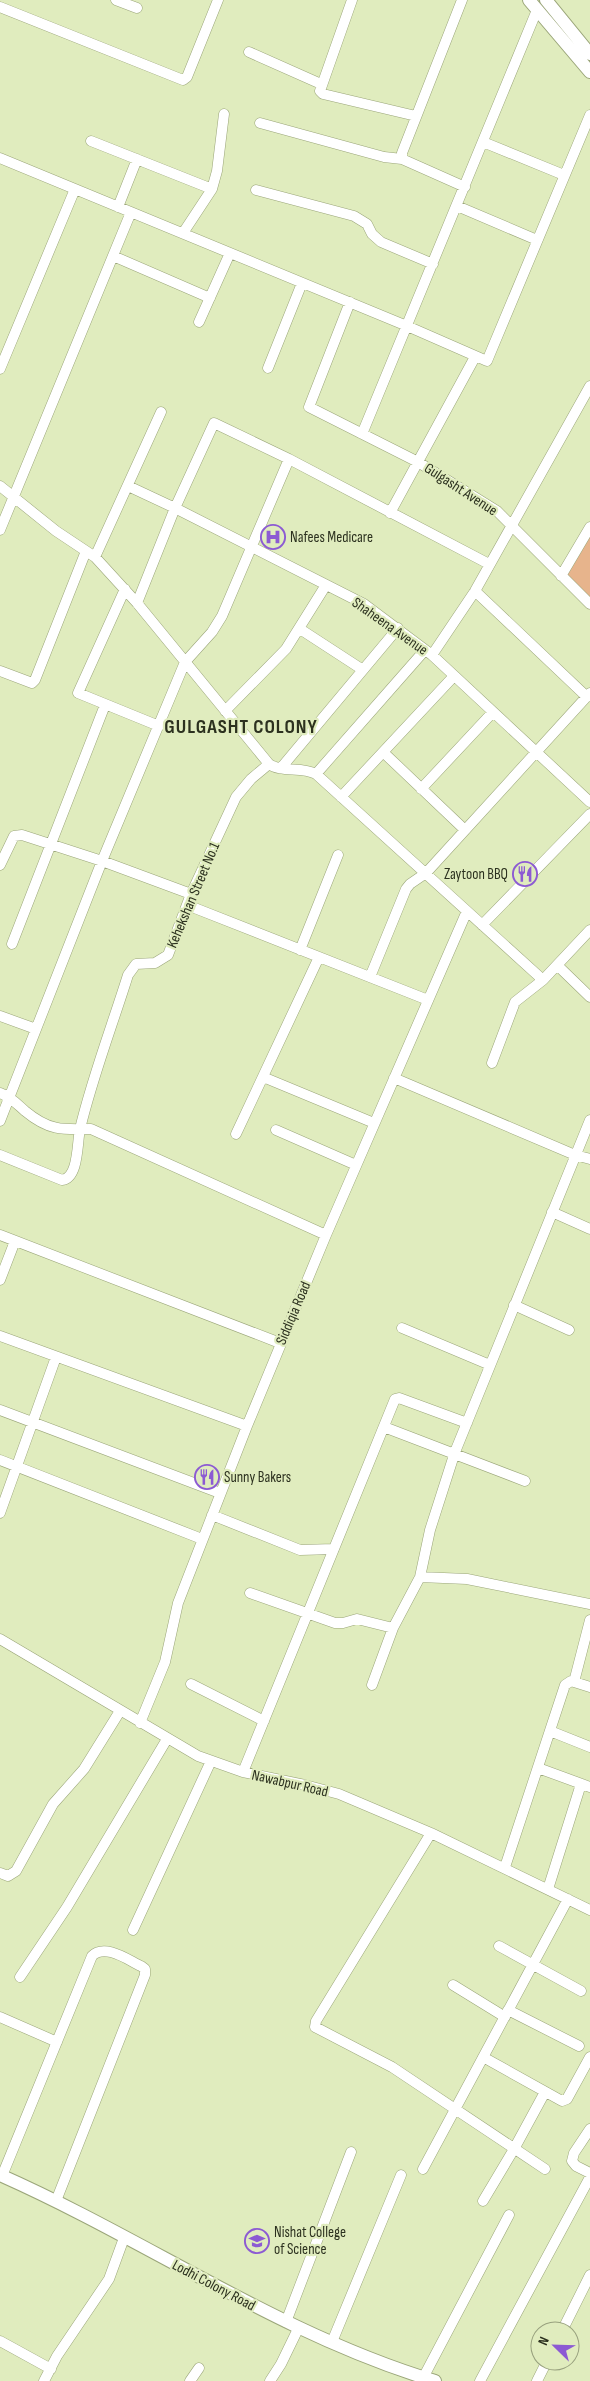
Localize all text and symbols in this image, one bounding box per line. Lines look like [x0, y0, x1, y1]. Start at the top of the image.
street label: Gulgasht Avenue [420, 459, 501, 520]
hospital icon: Nafees Medicare [260, 524, 286, 550]
place label: Nafees Medicare [290, 528, 373, 547]
street label: Shaheena Avenue [348, 593, 431, 660]
district label: GULGASHT COLONY [164, 715, 318, 739]
street label: Kehekshan Street No.1 [163, 839, 225, 951]
restaurant icon: Zaytoon BBQ [512, 861, 538, 887]
place label: Zaytoon BBQ [444, 865, 508, 884]
street label: Siddiqia Road [272, 1279, 315, 1348]
restaurant icon: Sunny Bakers [194, 1464, 220, 1490]
place label: Sunny Bakers [224, 1468, 291, 1487]
street label: Nawabpur Road [250, 1765, 330, 1801]
place label: Nishat College of Science [274, 2223, 346, 2259]
school or university icon: Nishat College of Science [244, 2228, 270, 2254]
street label: Lodhi Colony Road [169, 2256, 259, 2315]
north arrow [530, 2321, 580, 2371]
text: N [534, 2334, 553, 2348]

